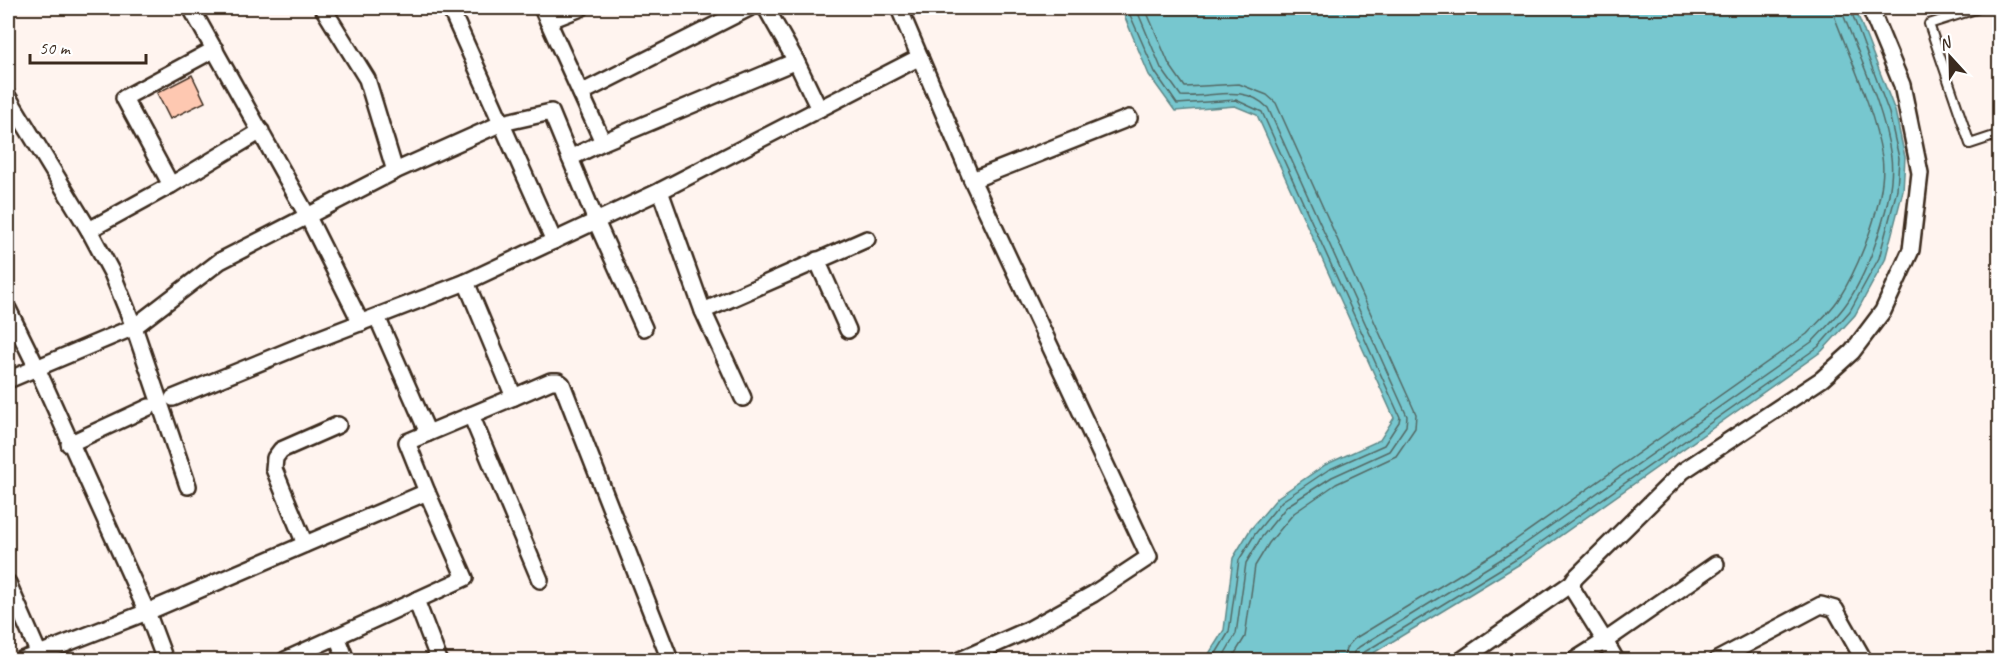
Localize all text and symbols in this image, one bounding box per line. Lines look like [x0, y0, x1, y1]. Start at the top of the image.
scale bar [30, 27, 146, 65]
north arrow [1920, 27, 1980, 87]
text: N [1936, 32, 1956, 55]
text: 50 m [39, 37, 72, 59]

